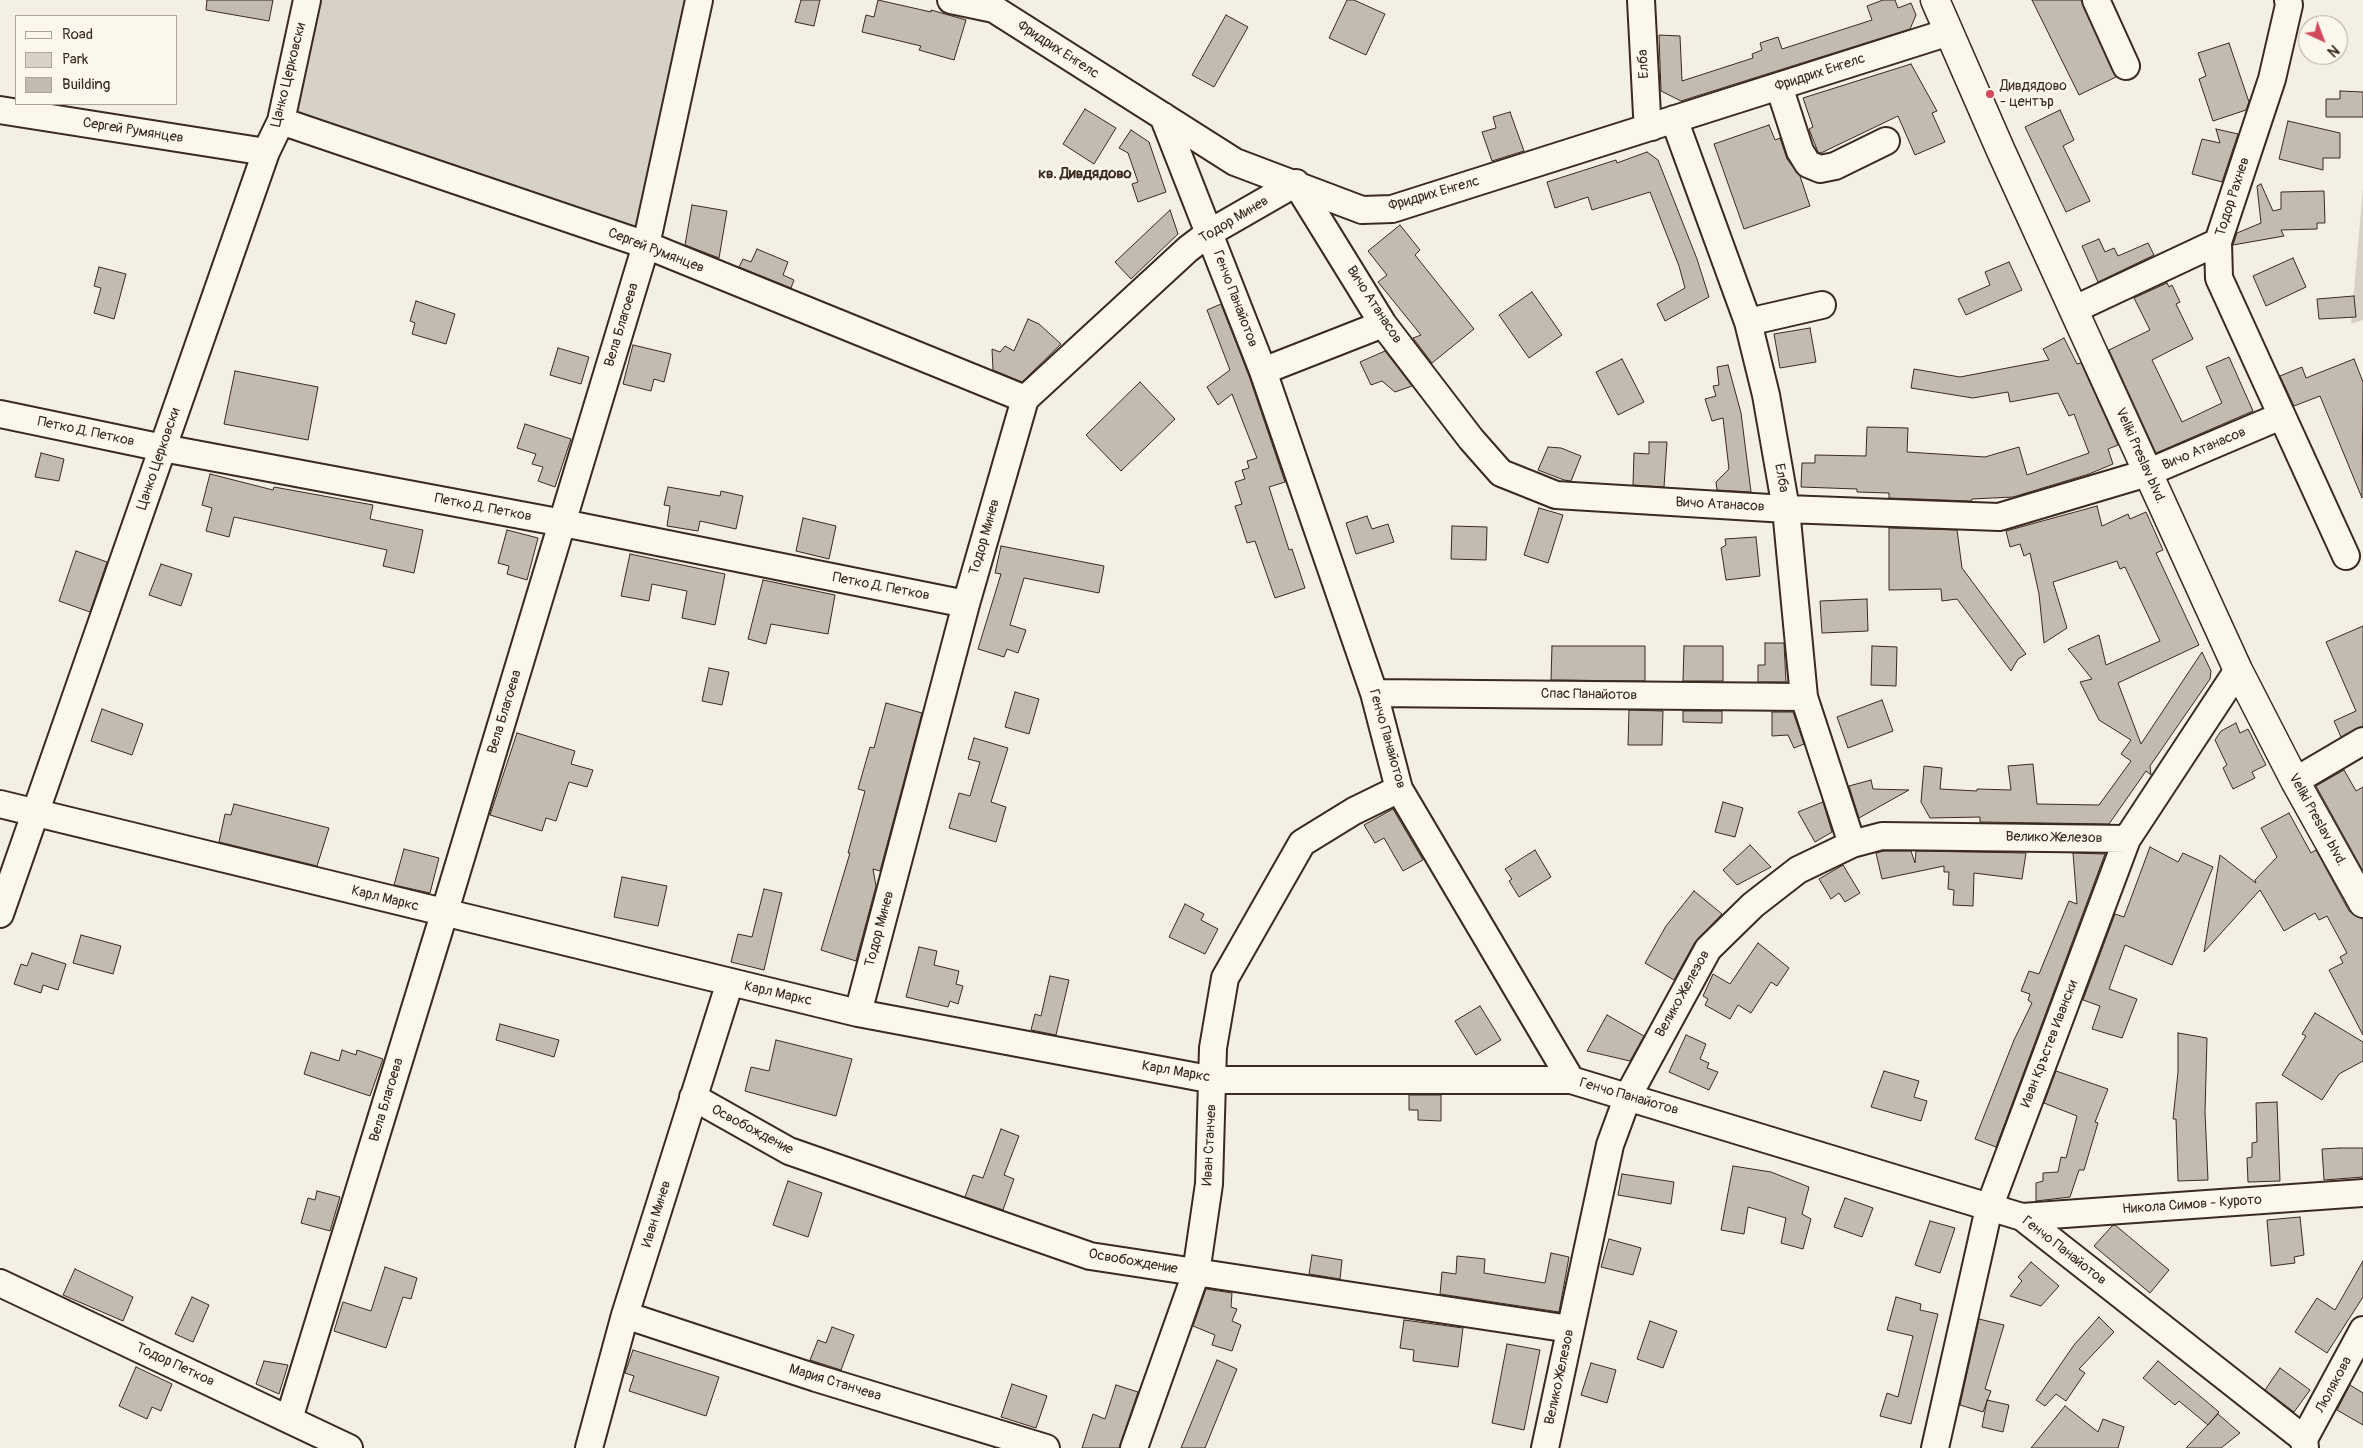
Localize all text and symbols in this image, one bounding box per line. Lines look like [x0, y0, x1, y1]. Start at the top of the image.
legend [15, 15, 178, 105]
north arrow [2298, 15, 2348, 65]
street label: Фридрих Енгелс [1014, 17, 1102, 83]
street label: Цанко Церковски [268, 21, 310, 129]
text: Road [62, 25, 93, 44]
text: N [2324, 41, 2342, 60]
street label: Елба [1635, 49, 1653, 79]
text: Park [62, 50, 88, 69]
street label: Фридрих Енгелс [1773, 51, 1867, 95]
text: Building [62, 75, 110, 94]
place label: Дивдядово - център [2000, 78, 2067, 110]
marker: Дивдядово - център [1984, 88, 1996, 100]
street label: Сергей Румянцев [81, 115, 185, 147]
street label: Тодор Рахнев [2212, 155, 2254, 239]
district label: кв. Дивдядово [1038, 165, 1132, 183]
street label: Фридрих Енгелс [1387, 173, 1481, 215]
street label: Тодор Минев [1196, 193, 1272, 247]
street label: Сергей Румянцев [605, 225, 707, 277]
street label: Генчо Панайотов [1209, 248, 1261, 350]
street label: Вичо Атанасов [1343, 263, 1405, 347]
street label: Вела Благоева [601, 281, 643, 369]
street label: Veliki Preslav blvd. [2111, 405, 2169, 507]
street label: Цанко Церковски [134, 406, 184, 512]
street label: Петко Д. Петков [36, 414, 136, 450]
street label: Вичо Атанасов [2160, 424, 2248, 474]
street label: Елба [1770, 462, 1792, 494]
street label: Петко Д. Петков [433, 490, 533, 526]
street label: Вичо Атанасов [1675, 494, 1765, 516]
street label: Тодор Минев [966, 497, 1004, 577]
street label: Петко Д. Петков [831, 569, 931, 605]
street label: Вела Благоева [484, 668, 526, 756]
street label: Спас Панайотов [1541, 686, 1637, 704]
street label: Генчо Панайотов [1365, 688, 1409, 790]
street label: Veliki Preslav blvd. [2285, 771, 2349, 869]
street label: Велико Железов [2005, 829, 2103, 847]
street label: Карл Маркс [349, 882, 421, 916]
street label: Тодор Минев [862, 889, 898, 969]
street label: Велико Железов [1652, 948, 1714, 1040]
street label: Карл Маркс [742, 978, 814, 1010]
street label: Иван Кръстев Ивански [2018, 978, 2082, 1110]
street label: Вела Благоева [366, 1056, 408, 1144]
street label: Карл Маркс [1141, 1058, 1211, 1086]
street label: Генчо Панайотов [1578, 1075, 1680, 1119]
street label: Освобождение [708, 1101, 796, 1159]
street label: Иван Станчев [1199, 1104, 1221, 1186]
street label: Иван Минев [639, 1179, 675, 1249]
street label: Никола Симов - Курото [2122, 1192, 2262, 1218]
street label: Генчо Панайотов [2019, 1213, 2109, 1289]
street label: Освобождение [1087, 1246, 1179, 1278]
street label: Велико Железов [1542, 1328, 1578, 1426]
street label: Тодор Петков [133, 1339, 217, 1391]
street label: Люлякова [2312, 1354, 2356, 1416]
street label: Мария Станчева [787, 1361, 883, 1405]

